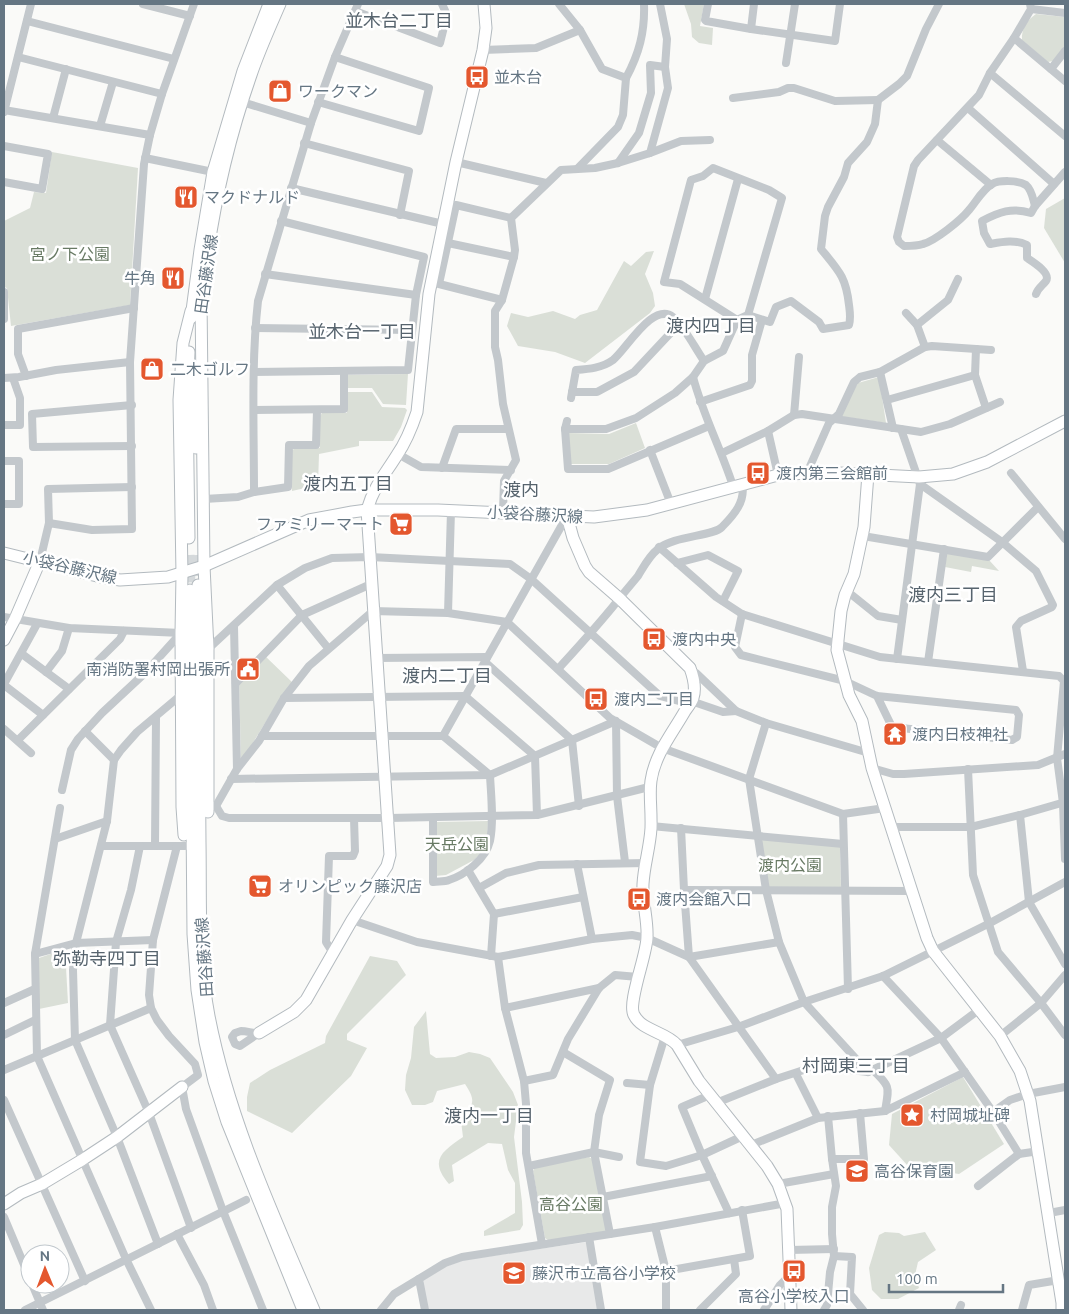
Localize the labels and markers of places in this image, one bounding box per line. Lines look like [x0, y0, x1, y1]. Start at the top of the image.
bus stop icon: 並木台 [464, 64, 490, 90]
place label: 並木台 [494, 68, 542, 86]
shop icon: ワークマン [267, 78, 293, 104]
place label: ワークマン [298, 82, 378, 100]
restaurant icon: マクドナルド [173, 184, 199, 210]
place label: マクドナルド [204, 188, 300, 206]
restaurant icon: 牛角 [160, 265, 186, 291]
place label: 牛角 [124, 269, 156, 287]
shop icon: 二木ゴルフ [139, 356, 165, 382]
place label: 二木ゴルフ [170, 360, 250, 378]
bus stop icon: 渡内第三会館前 [745, 460, 771, 486]
place label: 渡内第三会館前 [776, 464, 888, 482]
supermarket icon: ファミリーマート [388, 511, 414, 537]
place label: ファミリーマート [256, 515, 384, 533]
bus stop icon: 渡内中央 [641, 626, 667, 652]
place label: 渡内中央 [672, 630, 736, 648]
public building icon: 南消防署村岡出張所 [235, 656, 261, 682]
place label: 南消防署村岡出張所 [86, 660, 230, 678]
bus stop icon: 渡内二丁目 [583, 686, 609, 712]
place label: 渡内二丁目 [614, 690, 694, 708]
temple icon: 渡内日枝神社 [882, 721, 908, 747]
place label: 渡内日枝神社 [912, 725, 1008, 743]
supermarket icon: オリンピック藤沢店 [247, 873, 273, 899]
place label: オリンピック藤沢店 [278, 877, 422, 895]
bus stop icon: 渡内会館入口 [626, 886, 652, 912]
place label: 渡内会館入口 [656, 890, 752, 908]
place icon: 村岡城址碑 [899, 1102, 925, 1128]
place label: 村岡城址碑 [930, 1106, 1010, 1124]
school or university icon: 高谷保育園 [844, 1158, 870, 1184]
place label: 高谷保育園 [874, 1162, 954, 1180]
bus stop icon: 高谷小学校入口 [781, 1258, 807, 1284]
school or university icon: 藤沢市立高谷小学校 [501, 1260, 527, 1286]
place label: 藤沢市立高谷小学校 [532, 1264, 676, 1282]
place label: 高谷小学校入口 [738, 1287, 850, 1305]

